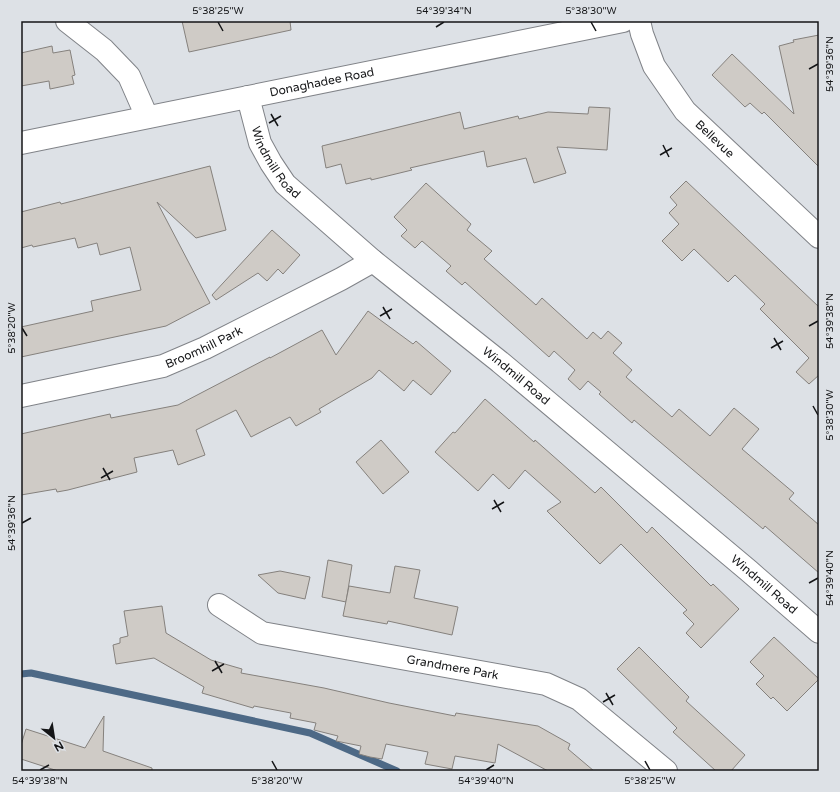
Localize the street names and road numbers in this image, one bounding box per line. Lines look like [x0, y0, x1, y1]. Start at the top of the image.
street label: Donaghadee Road [268, 65, 375, 99]
street label: Bellevue [692, 117, 737, 161]
street label: Windmill Road [249, 125, 303, 201]
street label: Broomhill Park [163, 323, 245, 371]
street label: Windmill Road [480, 344, 553, 408]
street label: Windmill Road [728, 552, 800, 617]
street label: Grandmere Park [406, 652, 500, 682]

